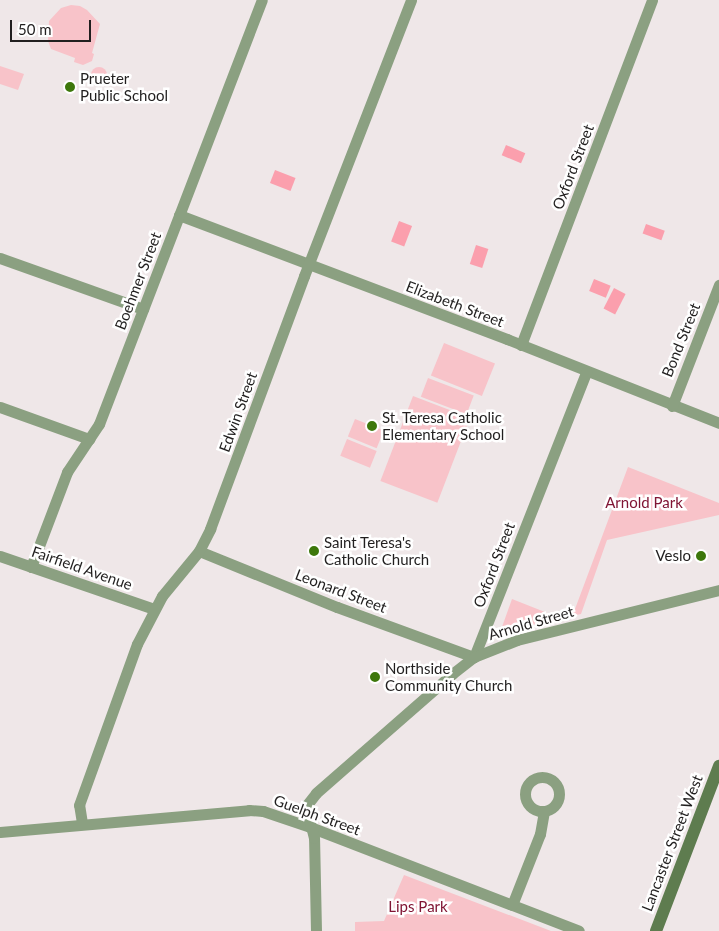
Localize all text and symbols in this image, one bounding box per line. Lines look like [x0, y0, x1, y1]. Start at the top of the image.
scale bar [12, 10, 94, 42]
text: 50 m [18, 20, 52, 38]
place label: Prueter Public School [80, 69, 168, 104]
marker: Prueter Public School [64, 81, 76, 93]
street label: Oxford Street [549, 122, 597, 212]
street label: Boehmer Street [111, 229, 165, 333]
street label: Elizabeth Street [404, 277, 506, 331]
street label: Bond Street [658, 300, 704, 380]
street label: Edwin Street [215, 370, 261, 454]
place label: St. Teresa Catholic Elementary School [382, 408, 505, 443]
marker: St. Teresa Catholic Elementary School [366, 420, 378, 432]
park label: Arnold Park [605, 494, 683, 512]
street label: Oxford Street [470, 520, 518, 610]
place label: Saint Teresa's Catholic Church [324, 533, 429, 568]
street label: Fairfield Avenue [29, 542, 135, 594]
marker: Saint Teresa's Catholic Church [308, 545, 320, 557]
place label: Veslo [656, 547, 691, 565]
marker: Veslo [695, 550, 707, 562]
street label: Leonard Street [293, 565, 389, 617]
street label: Arnold Street [486, 602, 576, 644]
place label: Northside Community Church [385, 659, 513, 694]
marker: Northside Community Church [369, 671, 381, 683]
street label: Lancaster Street West [638, 772, 706, 914]
street label: Guelph Street [271, 791, 363, 839]
park label: Lips Park [388, 898, 448, 916]

